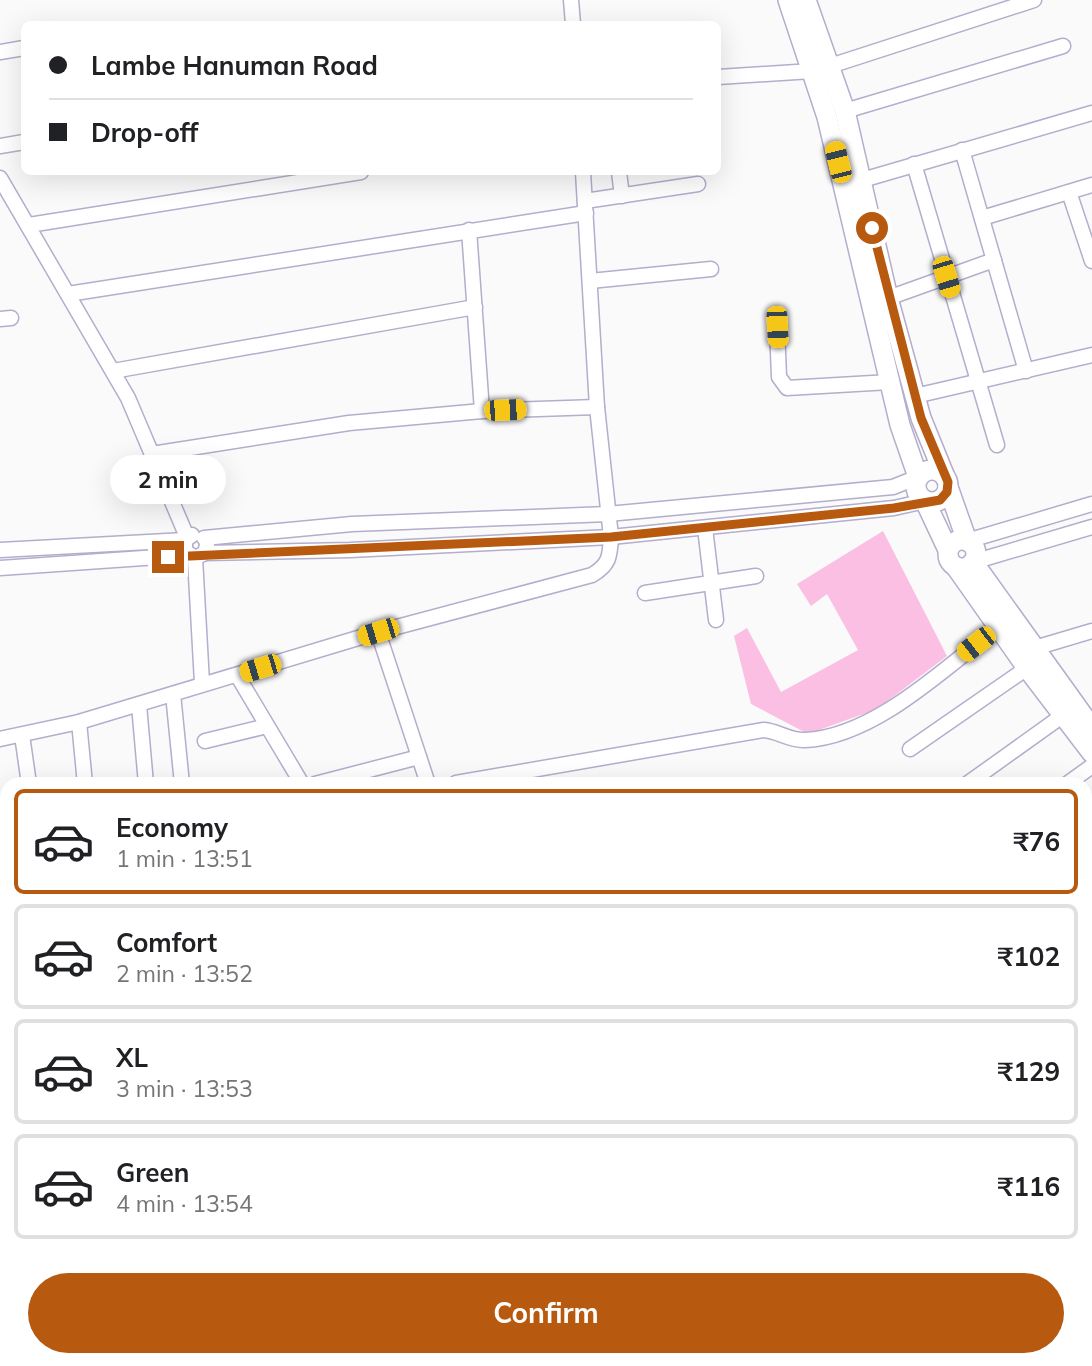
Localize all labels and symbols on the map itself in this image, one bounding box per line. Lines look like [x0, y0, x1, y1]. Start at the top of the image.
car [823, 139, 854, 185]
route start [856, 212, 888, 244]
car [930, 254, 963, 300]
car [766, 305, 789, 349]
car [484, 399, 527, 421]
callout: 2 min [110, 456, 226, 504]
route end [152, 541, 184, 573]
car [355, 616, 402, 648]
car [953, 623, 1000, 665]
car [237, 652, 284, 684]

